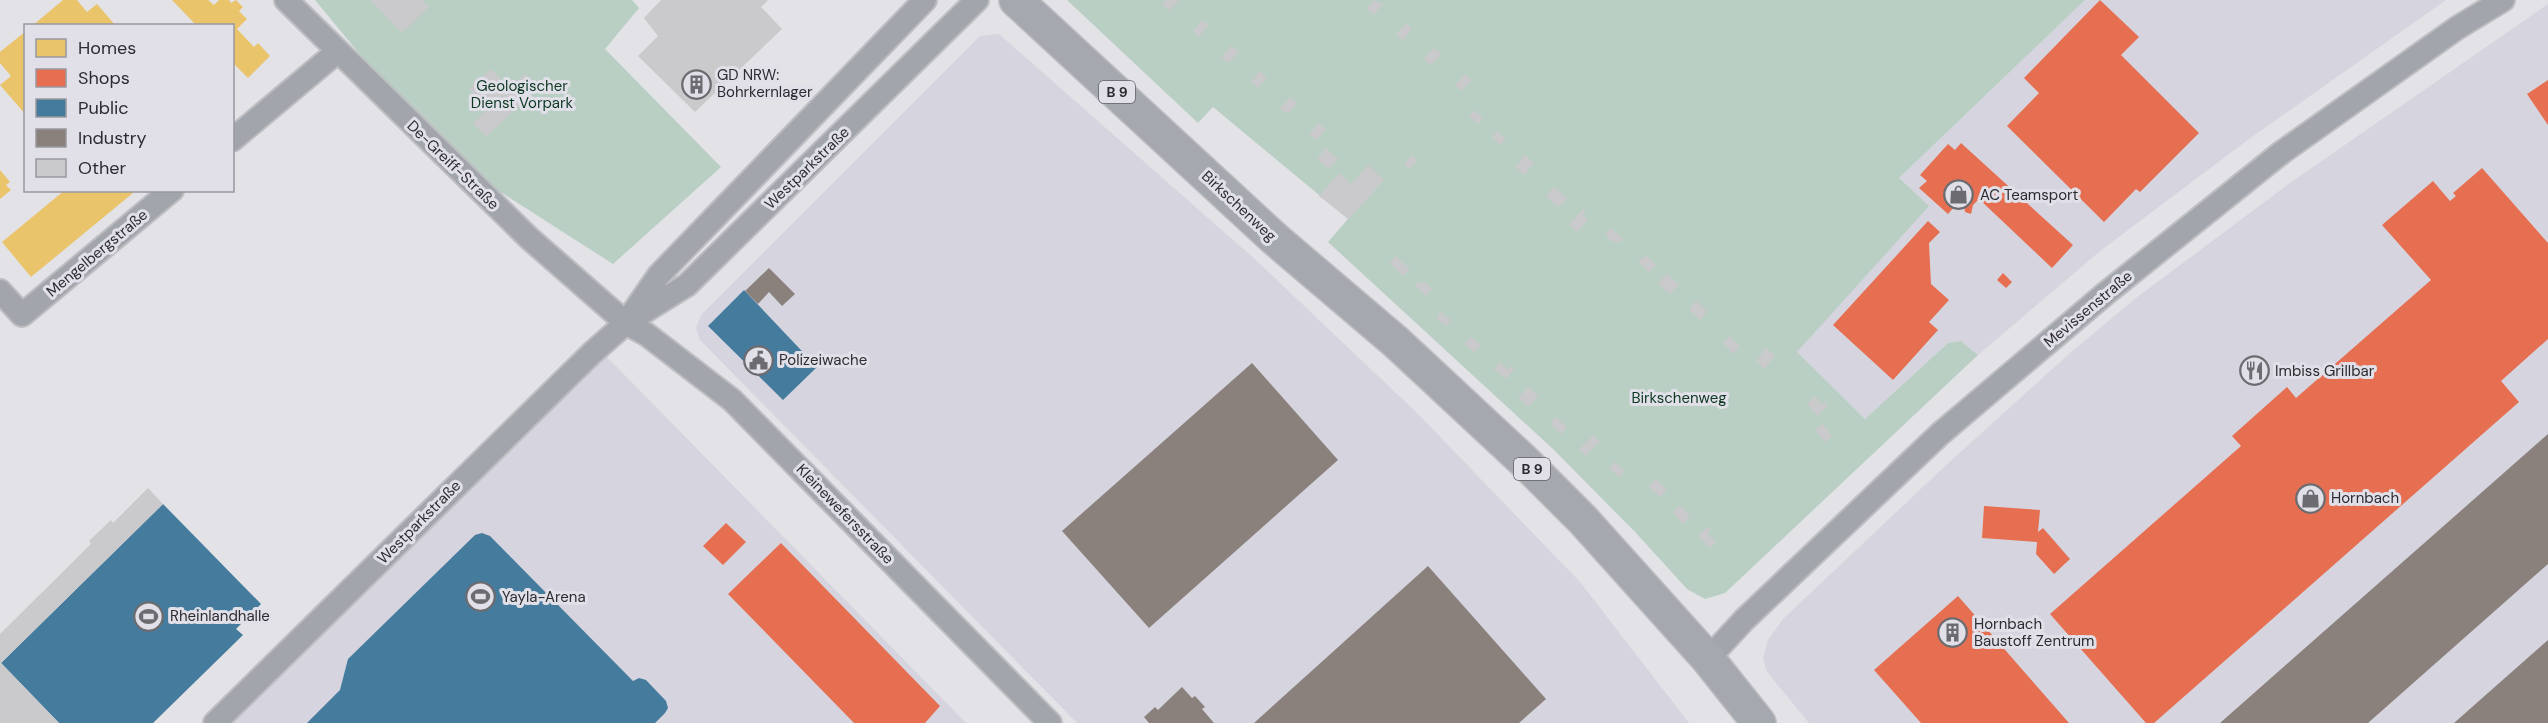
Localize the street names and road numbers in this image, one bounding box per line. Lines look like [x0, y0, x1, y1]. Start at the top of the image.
road number: B 9 [1099, 81, 1135, 103]
street label: De-Greiff-Straße [403, 116, 503, 214]
street label: Westparkstraße [760, 122, 854, 214]
street label: Birkschenweg [1197, 166, 1281, 246]
street label: Mengelbergstraße [42, 205, 152, 301]
street label: Mevissenstraße [2040, 266, 2136, 352]
road number: B 9 [1514, 458, 1550, 480]
street label: Kleinewefersstraße [792, 460, 898, 568]
street label: Westparkstraße [373, 476, 465, 568]

